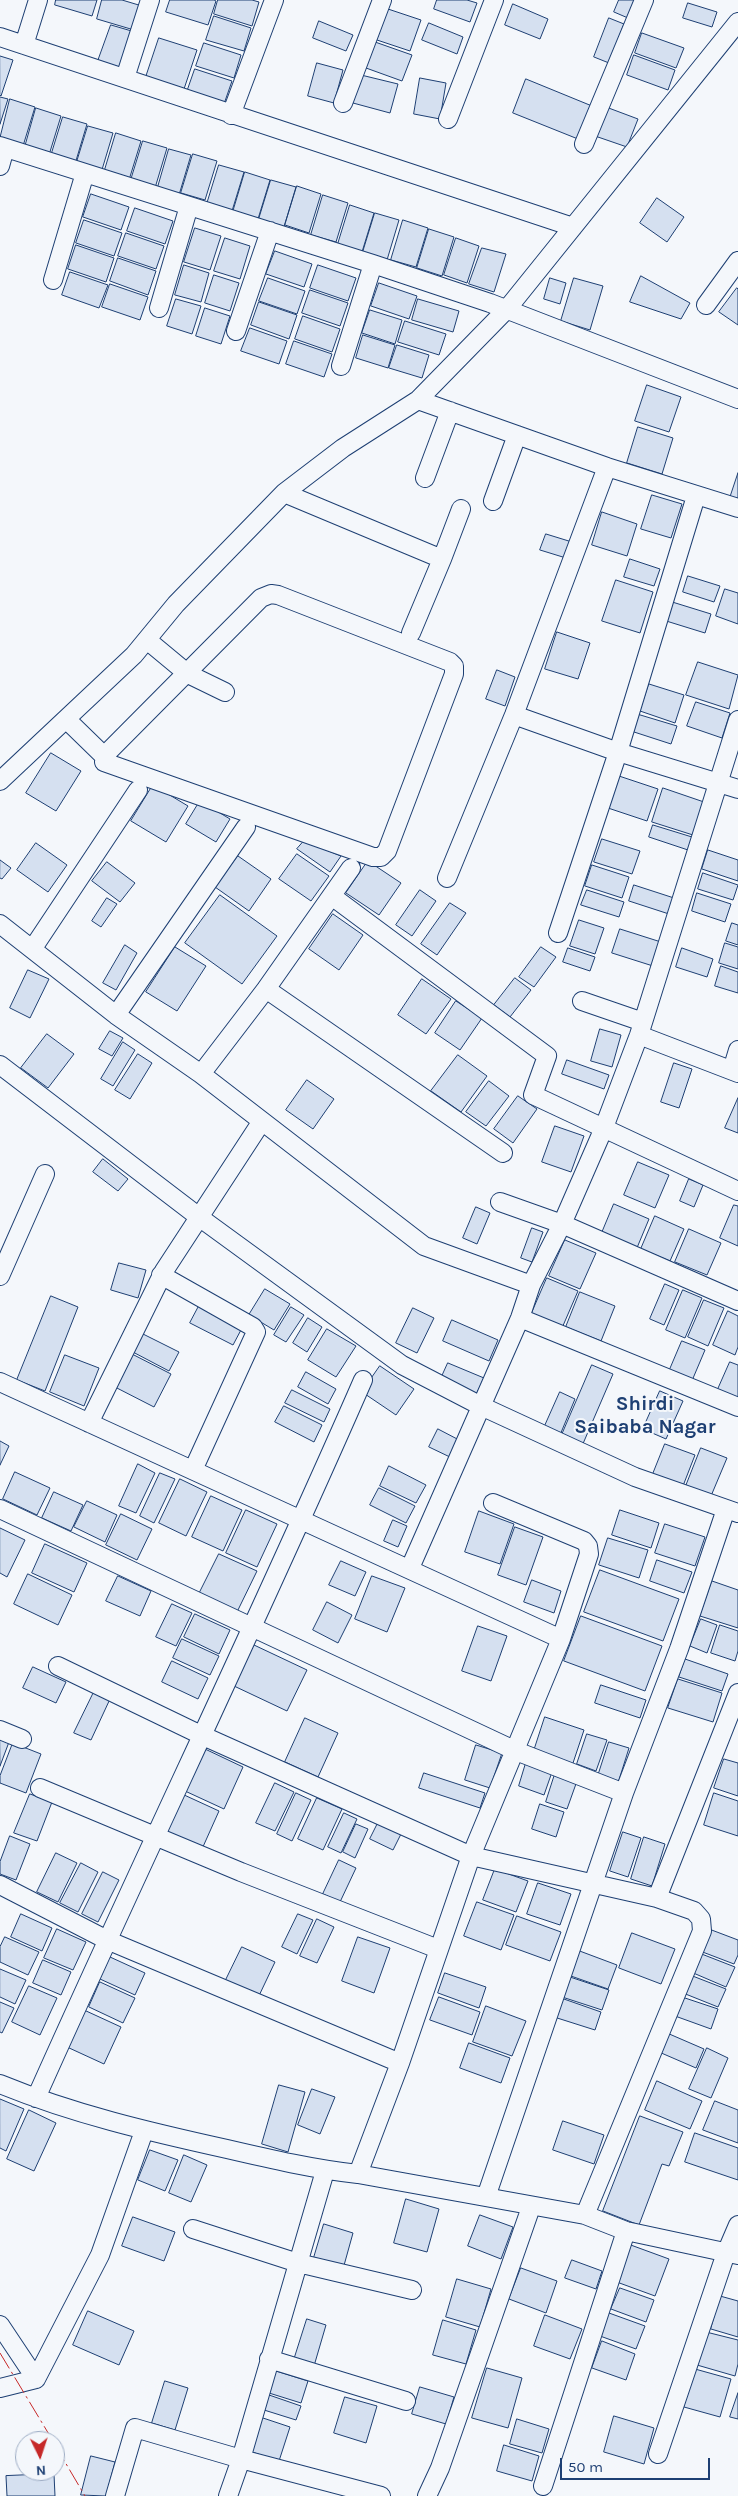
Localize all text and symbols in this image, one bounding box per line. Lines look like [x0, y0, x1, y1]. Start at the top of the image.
district label: Shirdi Saibaba Nagar [574, 1392, 716, 1439]
north arrow [15, 2431, 65, 2481]
scale bar [563, 2448, 713, 2480]
text: 50 m [568, 2458, 603, 2476]
text: N [35, 2462, 47, 2479]

